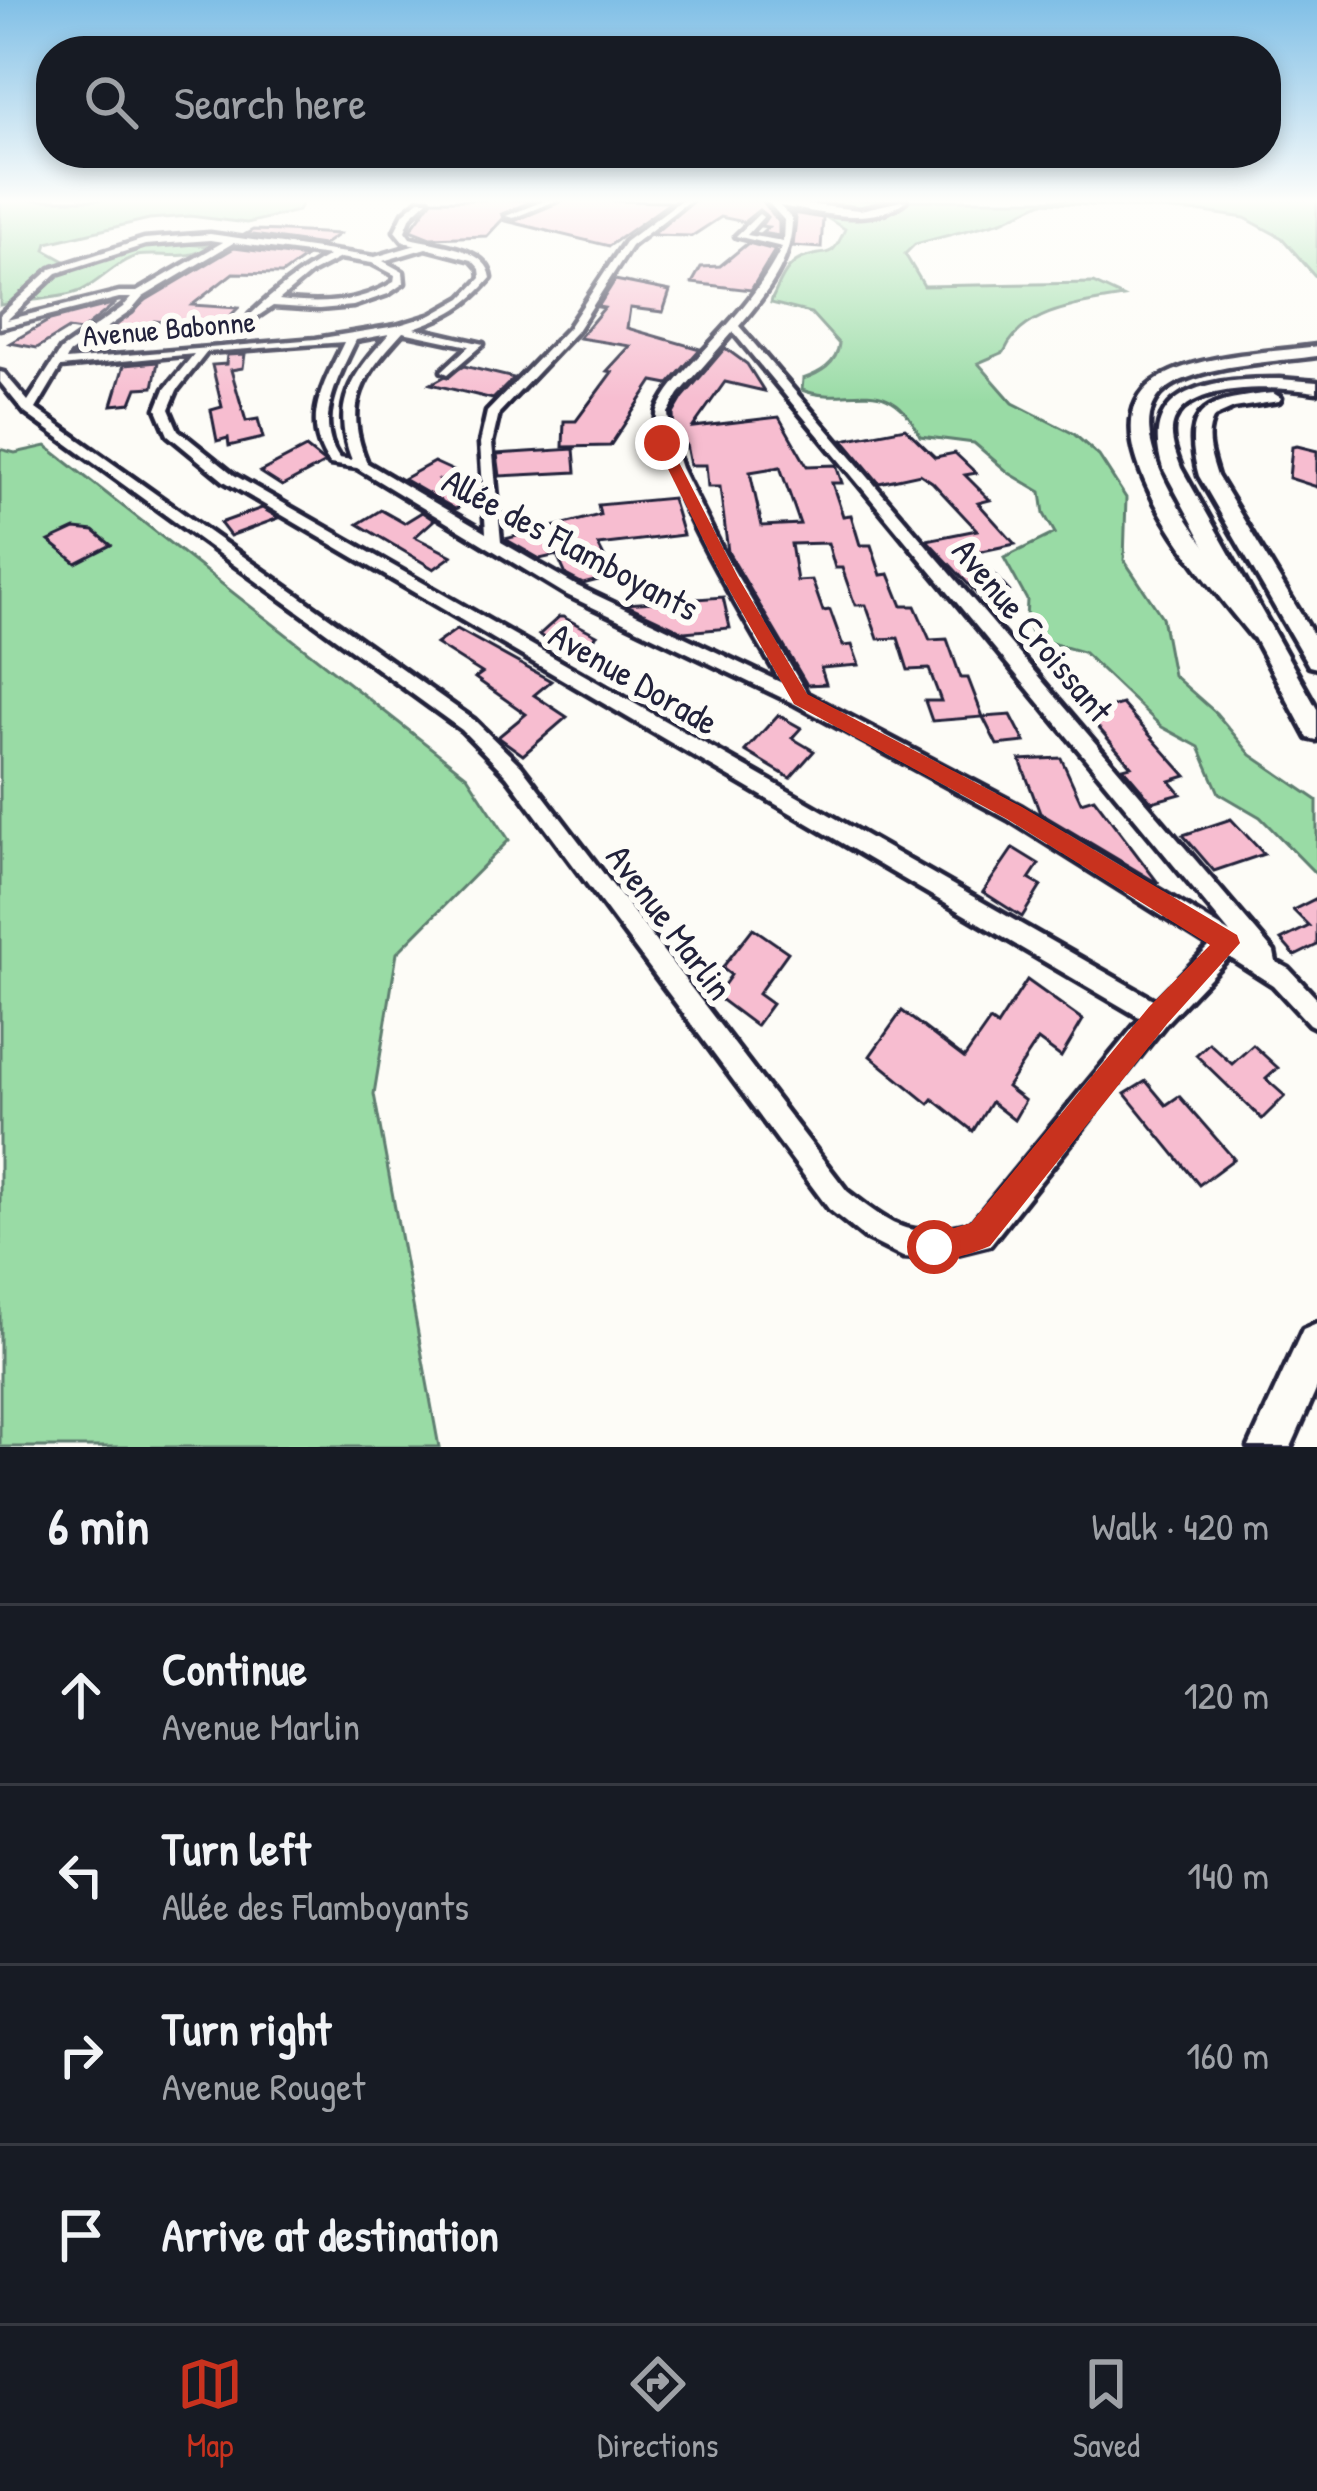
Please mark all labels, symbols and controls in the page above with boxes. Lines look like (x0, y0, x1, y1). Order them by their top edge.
search box (36, 36, 1281, 168)
icon: search (78, 69, 144, 135)
text: Search here (174, 72, 366, 133)
street label: Avenue Babonne (81, 301, 257, 355)
route end (635, 416, 689, 470)
street label: Allée des Flamboyants (435, 455, 708, 632)
street label: Avenue Croissant (942, 527, 1125, 733)
street label: Avenue Dorade (541, 609, 728, 746)
street label: Avenue Marlin (596, 834, 745, 1009)
route start (907, 1220, 961, 1274)
text: 6 min (48, 1491, 149, 1560)
text: Walk · 420 m (1092, 1499, 1269, 1552)
text: Continue (162, 1638, 307, 1699)
icon: ahead (48, 1662, 114, 1728)
text: 120 m (1184, 1668, 1269, 1721)
text: Avenue Marlin (162, 1699, 360, 1752)
text: Turn left (162, 1818, 311, 1879)
icon: left (48, 1842, 114, 1908)
text: 140 m (1187, 1848, 1269, 1901)
text: Allée des Flamboyants (162, 1879, 469, 1932)
text: Turn right (162, 1998, 331, 2059)
icon: right (48, 2022, 114, 2088)
text: 160 m (1186, 2028, 1269, 2081)
text: Avenue Rouget (162, 2059, 365, 2112)
icon: arrive (48, 2202, 114, 2268)
text: Arrive at destination (162, 2204, 499, 2265)
tab: Map (177, 2351, 243, 2467)
tab: Directions (597, 2351, 719, 2467)
tab: Saved (1073, 2351, 1140, 2467)

